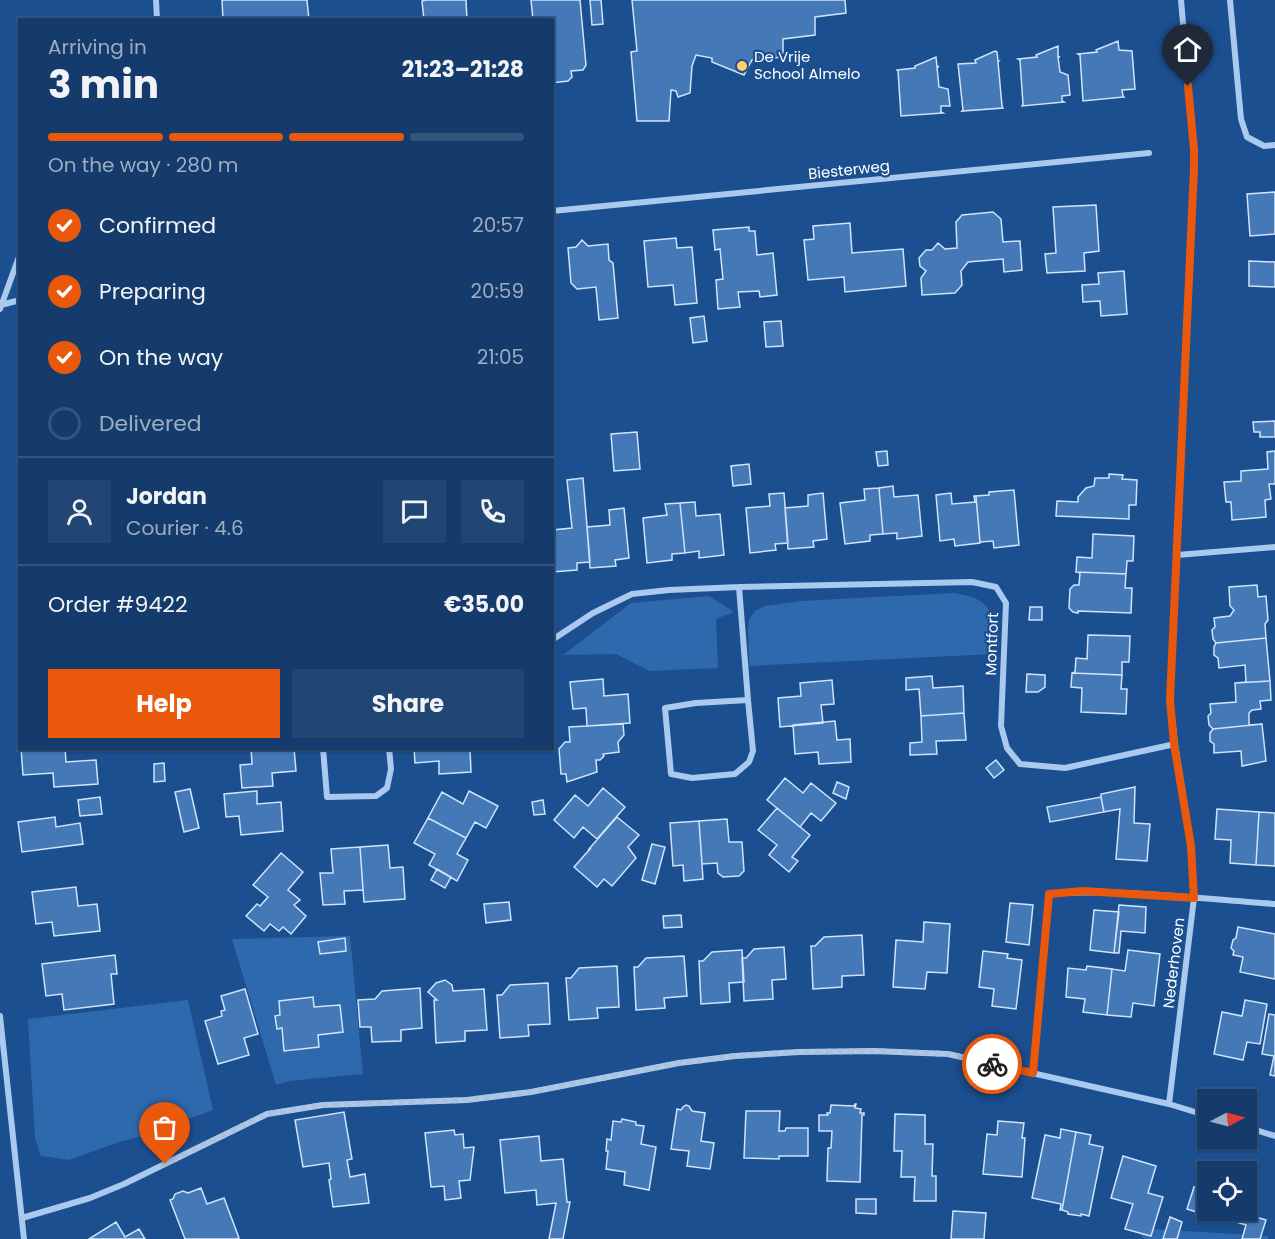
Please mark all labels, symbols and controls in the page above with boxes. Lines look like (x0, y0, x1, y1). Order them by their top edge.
pin (1162, 24, 1213, 86)
text: Arriving in (48, 33, 147, 61)
icon: home (1171, 33, 1204, 66)
place label: De Vrije School Almelo (754, 46, 860, 84)
text: 21:23–21:28 (402, 54, 524, 85)
text: 3 min (48, 57, 159, 112)
marker: De Vrije School Almelo (735, 59, 749, 73)
text: On the way · 280 m (48, 151, 238, 179)
street label: Biesterweg (807, 155, 891, 184)
icon: check (48, 209, 81, 242)
text: Confirmed (99, 210, 216, 241)
text: 20:57 (472, 211, 524, 239)
icon: check (48, 275, 81, 308)
text: Preparing (99, 276, 206, 307)
text: 20:59 (471, 277, 524, 305)
icon: check (48, 341, 81, 374)
text: On the way (99, 342, 223, 373)
text: 21:05 (477, 343, 524, 371)
text: Delivered (99, 408, 202, 439)
button: person (48, 480, 111, 543)
button: chat (383, 480, 446, 543)
button: phone (461, 480, 524, 543)
text: Jordan (126, 481, 207, 512)
text: Courier · 4.6 (126, 514, 244, 542)
text: Order #9422 (48, 589, 188, 620)
text: €35.00 (444, 589, 524, 620)
street label: Montfort (980, 612, 1003, 676)
button: Help (48, 669, 280, 738)
button: Share (292, 669, 524, 738)
street label: Nederhoven (1158, 916, 1189, 1010)
courier (962, 1034, 1022, 1094)
icon: bike (976, 1048, 1009, 1081)
north arrow (1197, 1089, 1257, 1149)
map controls (1197, 1089, 1257, 1221)
pin (139, 1102, 190, 1164)
icon: bag (148, 1111, 181, 1144)
button: locate (1197, 1161, 1257, 1221)

